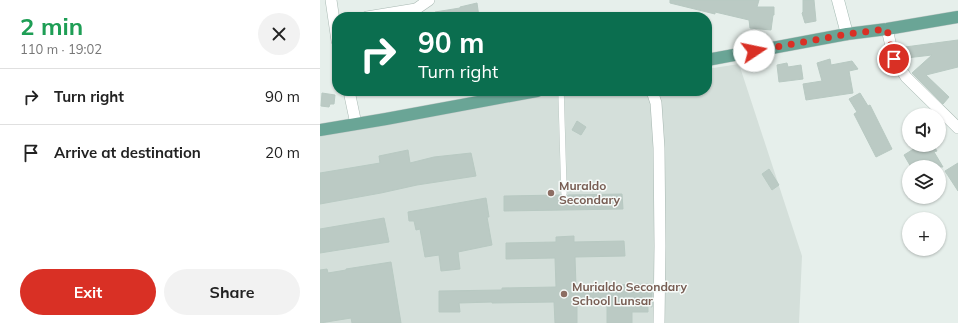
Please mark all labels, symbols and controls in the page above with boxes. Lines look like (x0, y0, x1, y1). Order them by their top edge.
text: 2 min (20, 11, 83, 41)
button: close (258, 13, 300, 55)
text: 90 m (418, 25, 484, 60)
icon: right (352, 28, 404, 80)
position arrow (733, 30, 775, 72)
text: 110 m · 19:02 (20, 41, 102, 57)
pin (877, 42, 911, 76)
icon: arrive (883, 48, 905, 70)
text: Turn right (418, 60, 498, 83)
icon: right (20, 86, 42, 108)
text: Turn right (54, 87, 124, 106)
text: 90 m (265, 87, 300, 106)
map controls (902, 108, 946, 256)
button: sound (902, 108, 946, 152)
icon: arrive (20, 142, 42, 164)
text: Arrive at destination (54, 143, 201, 162)
text: 20 m (265, 143, 300, 162)
button: layers (902, 160, 946, 204)
place label: Muraldo Secondary (559, 178, 621, 207)
marker: Muraldo Secondary (546, 188, 556, 198)
button: + (902, 212, 946, 256)
button: Exit (20, 269, 156, 315)
button: Share (164, 269, 300, 315)
place label: Murialdo Secondary School Lunsar (572, 279, 687, 308)
marker: Murialdo Secondary School Lunsar (559, 289, 569, 299)

